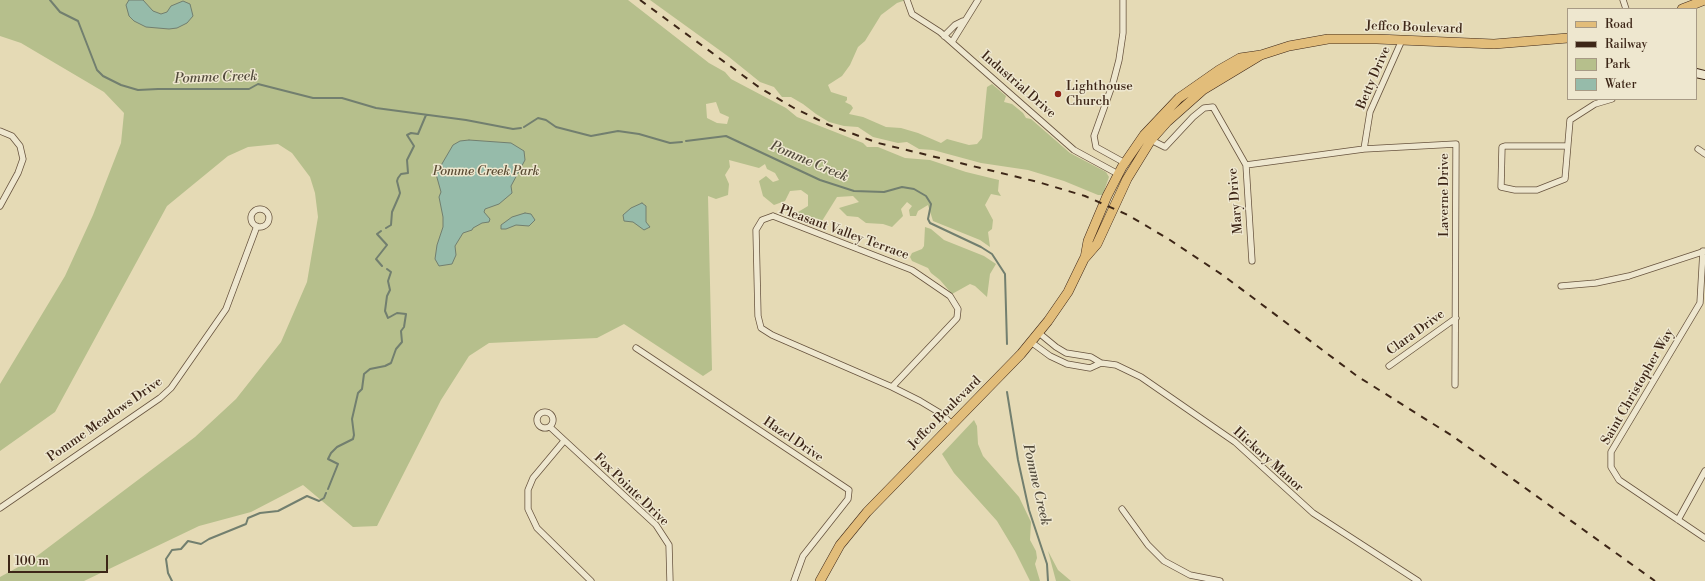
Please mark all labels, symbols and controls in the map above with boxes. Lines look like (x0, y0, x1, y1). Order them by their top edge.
legend (1567, 8, 1697, 100)
text: Road (1605, 17, 1633, 32)
street label: Jeffco Boulevard (1365, 19, 1463, 37)
text: Railway (1605, 37, 1647, 52)
street label: Betty Drive (1354, 44, 1394, 112)
street label: Industrial Drive (977, 48, 1059, 122)
text: Park (1605, 57, 1630, 72)
water label: Pomme Creek (174, 68, 258, 88)
text: Water (1605, 77, 1637, 92)
place label: Lighthouse Church (1066, 79, 1133, 110)
marker: Lighthouse Church (1053, 89, 1063, 99)
water label: Pomme Creek (767, 138, 851, 186)
street label: Laverne Drive (1437, 153, 1453, 237)
park label: Pomme Creek Park (433, 164, 539, 180)
street label: Mary Drive (1225, 167, 1247, 235)
street label: Pleasant Valley Terrace (777, 202, 911, 264)
street label: Clara Drive (1384, 307, 1448, 359)
street label: Saint Christopher Way (1598, 326, 1678, 448)
street label: Jeffco Boulevard (905, 373, 985, 453)
street label: Pomme Meadows Drive (44, 374, 166, 466)
street label: Hazel Drive (760, 414, 826, 466)
street label: Hickory Manor (1230, 424, 1306, 496)
water label: Pomme Creek (1018, 443, 1054, 527)
street label: Fox Pointe Drive (590, 450, 672, 530)
scale bar (10, 547, 110, 573)
text: 100 m (15, 554, 49, 569)

